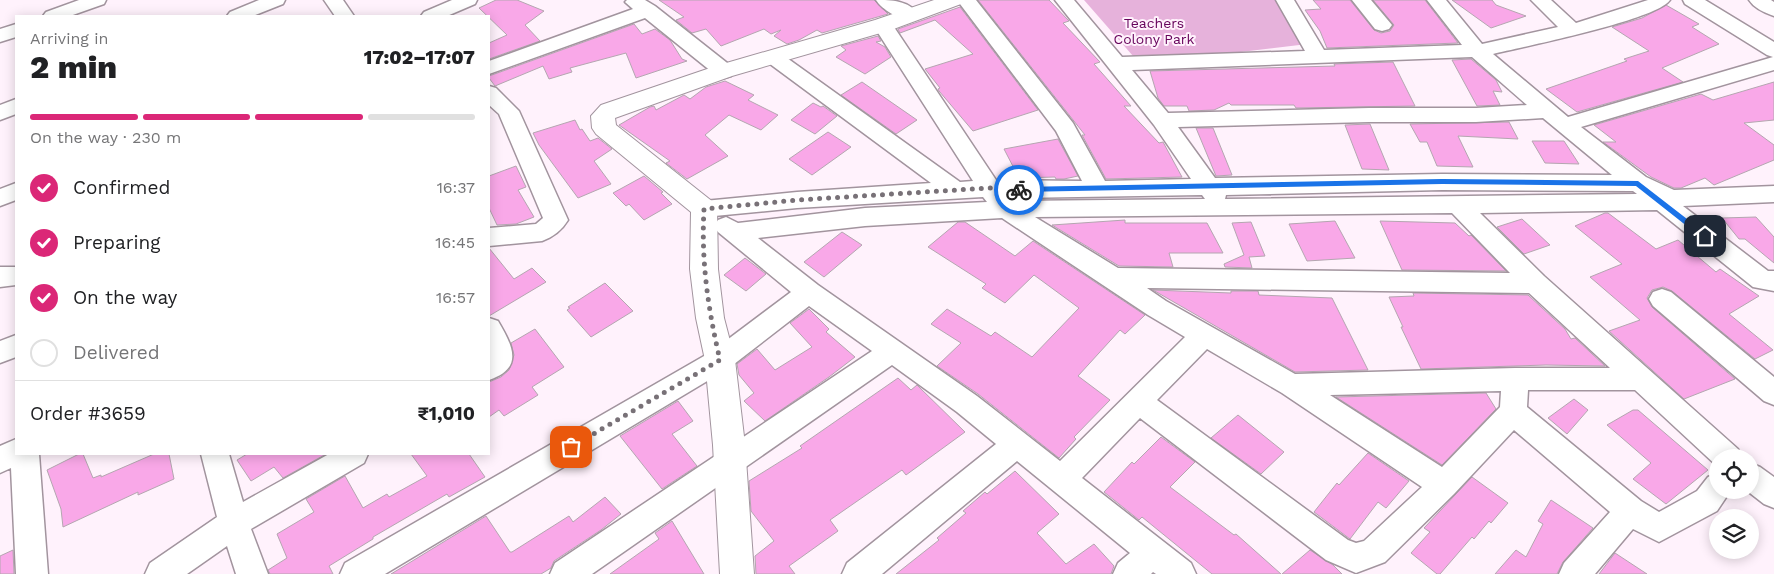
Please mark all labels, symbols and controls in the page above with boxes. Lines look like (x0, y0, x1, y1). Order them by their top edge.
park label: Teachers Colony Park (1114, 15, 1195, 47)
text: Arriving in (30, 29, 108, 48)
text: 17:02–17:07 (364, 46, 475, 69)
text: 2 min (30, 48, 117, 86)
text: On the way · 230 m (30, 128, 181, 147)
courier (994, 165, 1044, 215)
icon: check (30, 174, 58, 202)
text: Confirmed (73, 176, 170, 199)
icon: bike (1005, 176, 1033, 204)
text: 16:37 (437, 178, 475, 197)
pin (1684, 215, 1726, 257)
icon: home (1691, 222, 1719, 250)
icon: check (30, 229, 58, 257)
text: Preparing (73, 231, 160, 254)
text: 16:45 (435, 233, 475, 252)
icon: check (30, 284, 58, 312)
text: On the way (73, 286, 177, 309)
text: 16:57 (436, 288, 475, 307)
text: Delivered (73, 341, 160, 364)
text: Order #3659 (30, 402, 146, 425)
text: ₹1,010 (417, 402, 475, 425)
pin (550, 426, 592, 468)
icon: bag (557, 433, 585, 461)
map controls (1709, 449, 1759, 559)
button: locate (1709, 449, 1759, 499)
button: layers (1709, 509, 1759, 559)

